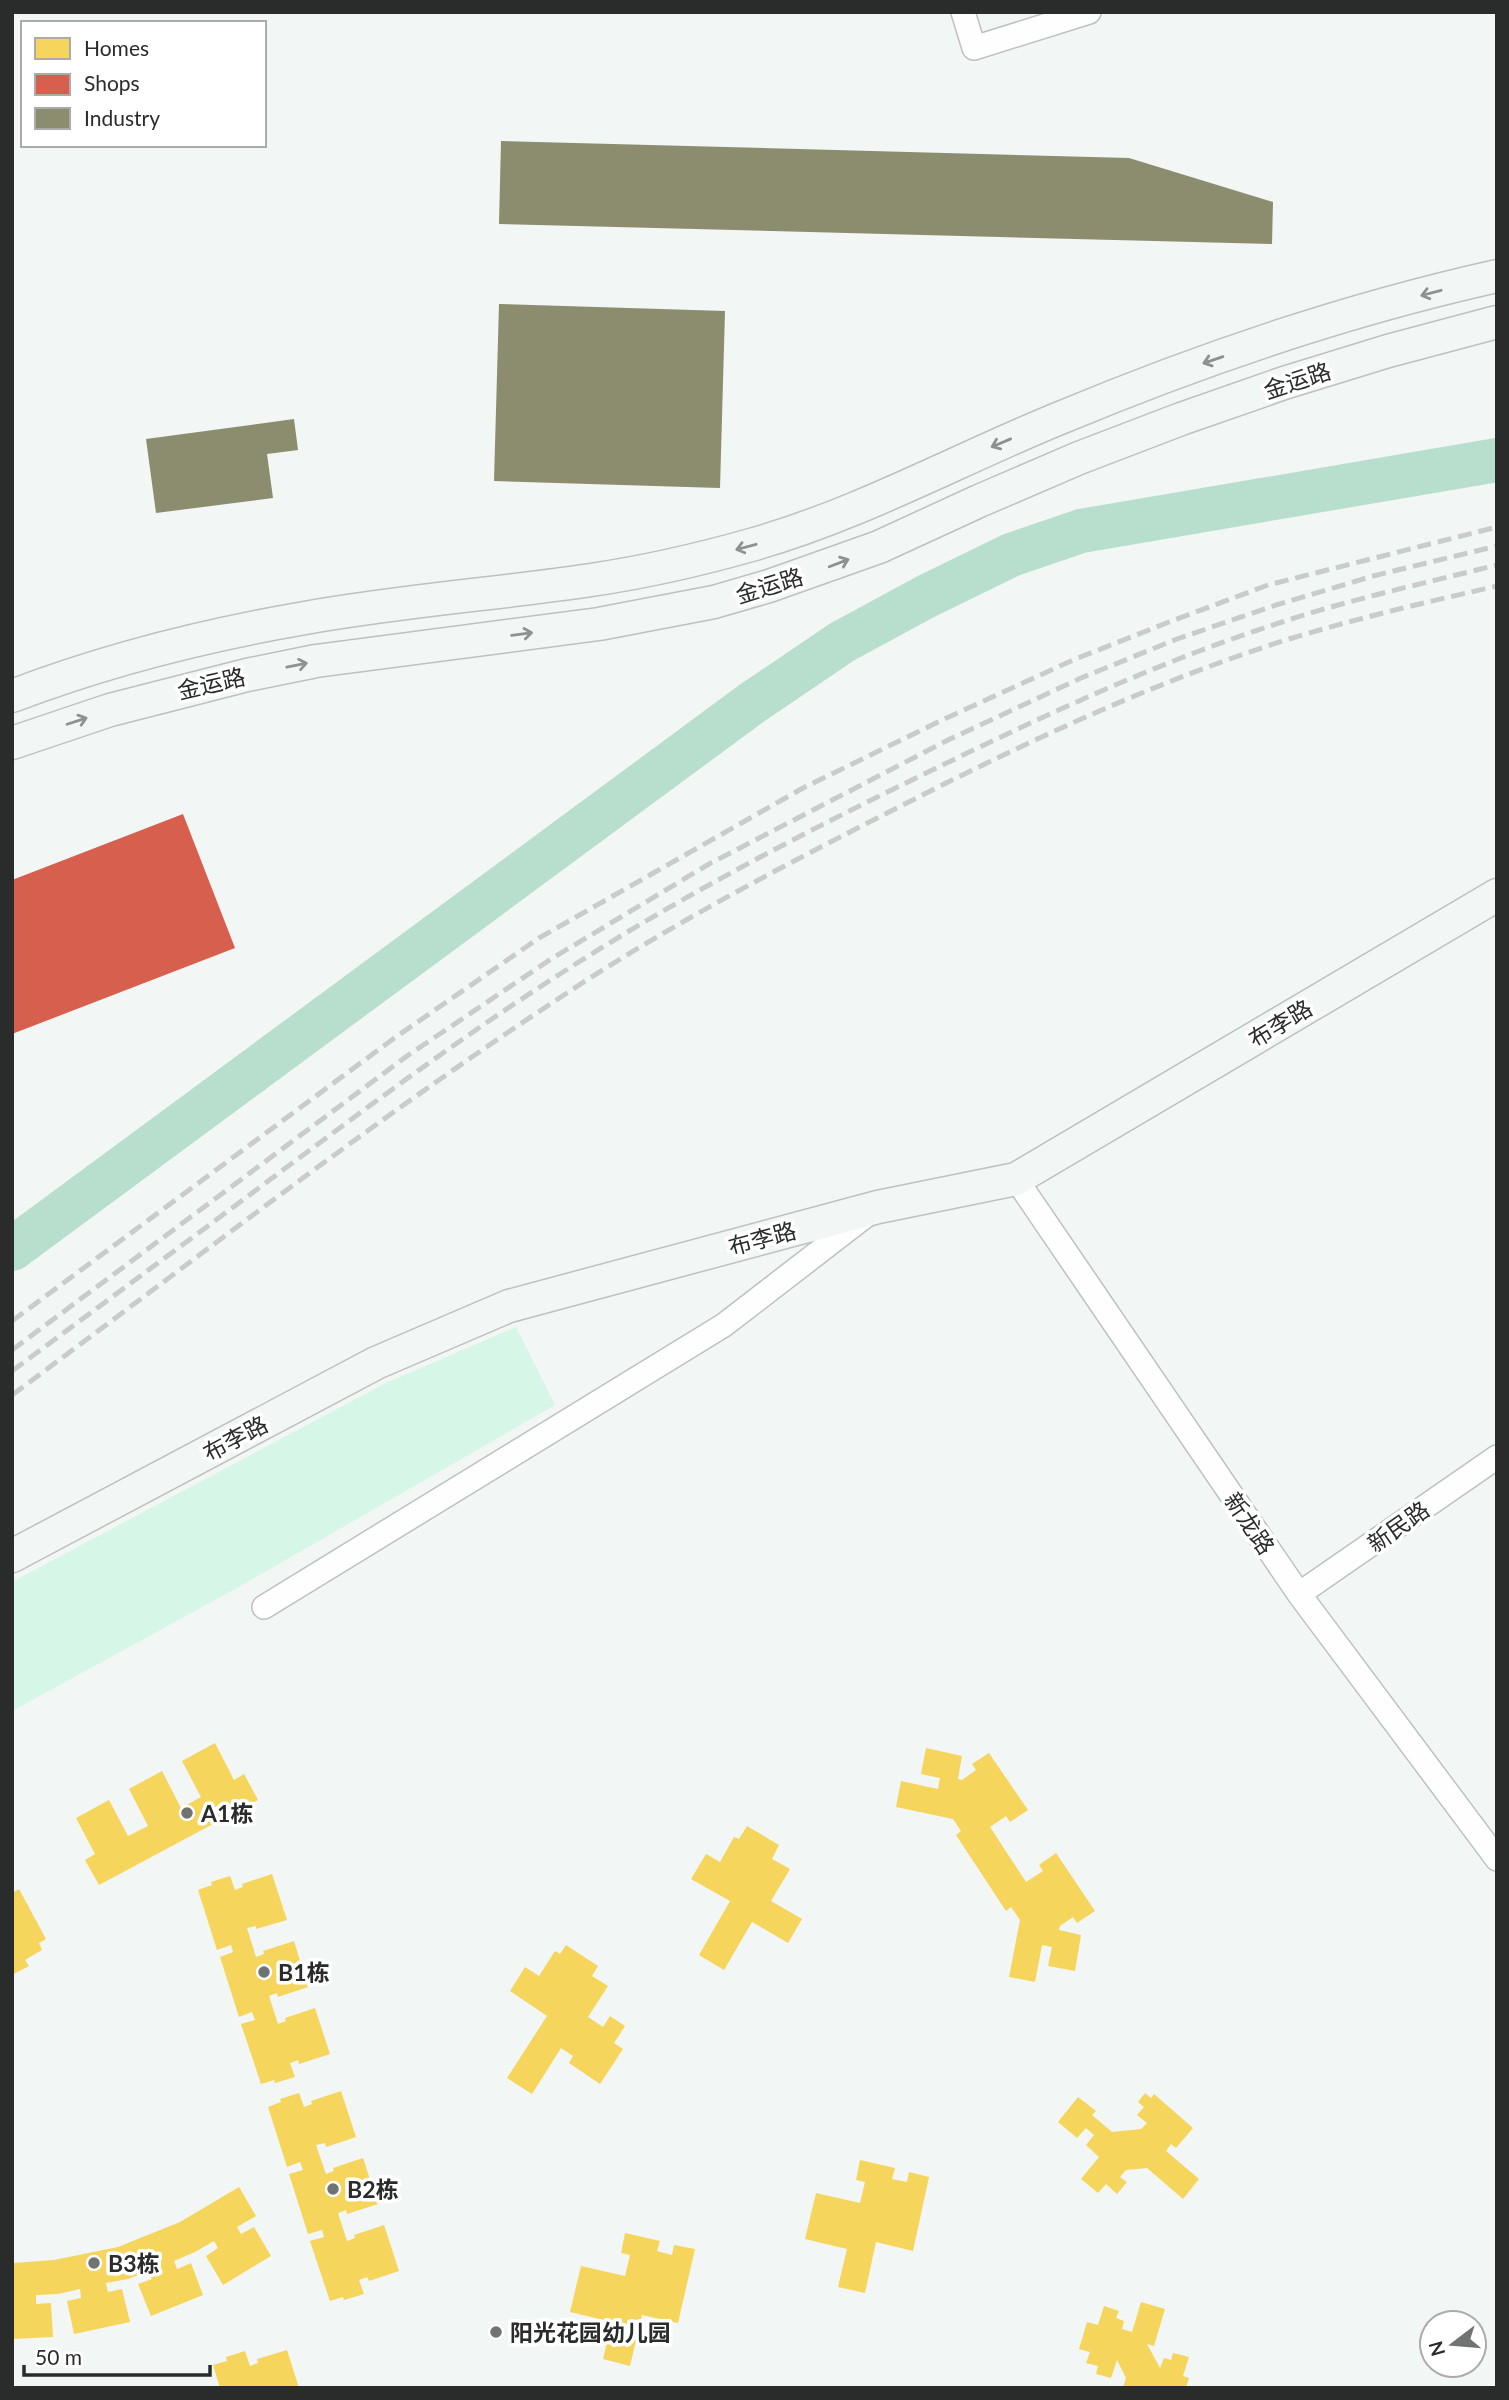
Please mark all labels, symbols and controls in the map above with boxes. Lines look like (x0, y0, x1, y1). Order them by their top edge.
legend (21, 21, 266, 147)
text: Homes (84, 35, 149, 60)
text: Shops (84, 70, 140, 95)
text: Industry (84, 105, 160, 130)
one-way arrow (1420, 288, 1442, 301)
one-way arrow (1203, 355, 1225, 367)
street label: 金运路 (1260, 356, 1334, 404)
one-way arrow (991, 437, 1013, 450)
one-way arrow (735, 541, 757, 554)
one-way arrow (828, 555, 849, 568)
street label: 金运路 (732, 562, 806, 608)
one-way arrow (510, 628, 533, 641)
one-way arrow (285, 657, 308, 671)
street label: 金运路 (174, 662, 248, 704)
one-way arrow (65, 714, 87, 726)
street label: 布李路 (1243, 993, 1317, 1053)
street label: 布李路 (725, 1216, 799, 1260)
street label: 布李路 (198, 1409, 272, 1467)
street label: 新龙路 (1219, 1487, 1281, 1559)
street label: 新民路 (1362, 1495, 1434, 1557)
place label: A1栋 (200, 1799, 253, 1827)
marker: A1栋 (179, 1805, 195, 1821)
place label: B1栋 (278, 1958, 330, 1986)
marker: B1栋 (256, 1964, 272, 1980)
place label: B2栋 (347, 2175, 399, 2203)
marker: B2栋 (325, 2181, 341, 2197)
place label: B3栋 (108, 2249, 160, 2277)
marker: B3栋 (86, 2255, 102, 2271)
north arrow (1418, 2309, 1488, 2379)
place label: 阳光花园幼儿园 (510, 2318, 671, 2346)
marker: 阳光花园幼儿园 (488, 2324, 504, 2340)
scale bar (24, 2334, 210, 2378)
text: N (1423, 2339, 1449, 2359)
text: 50 m (35, 2344, 82, 2369)

